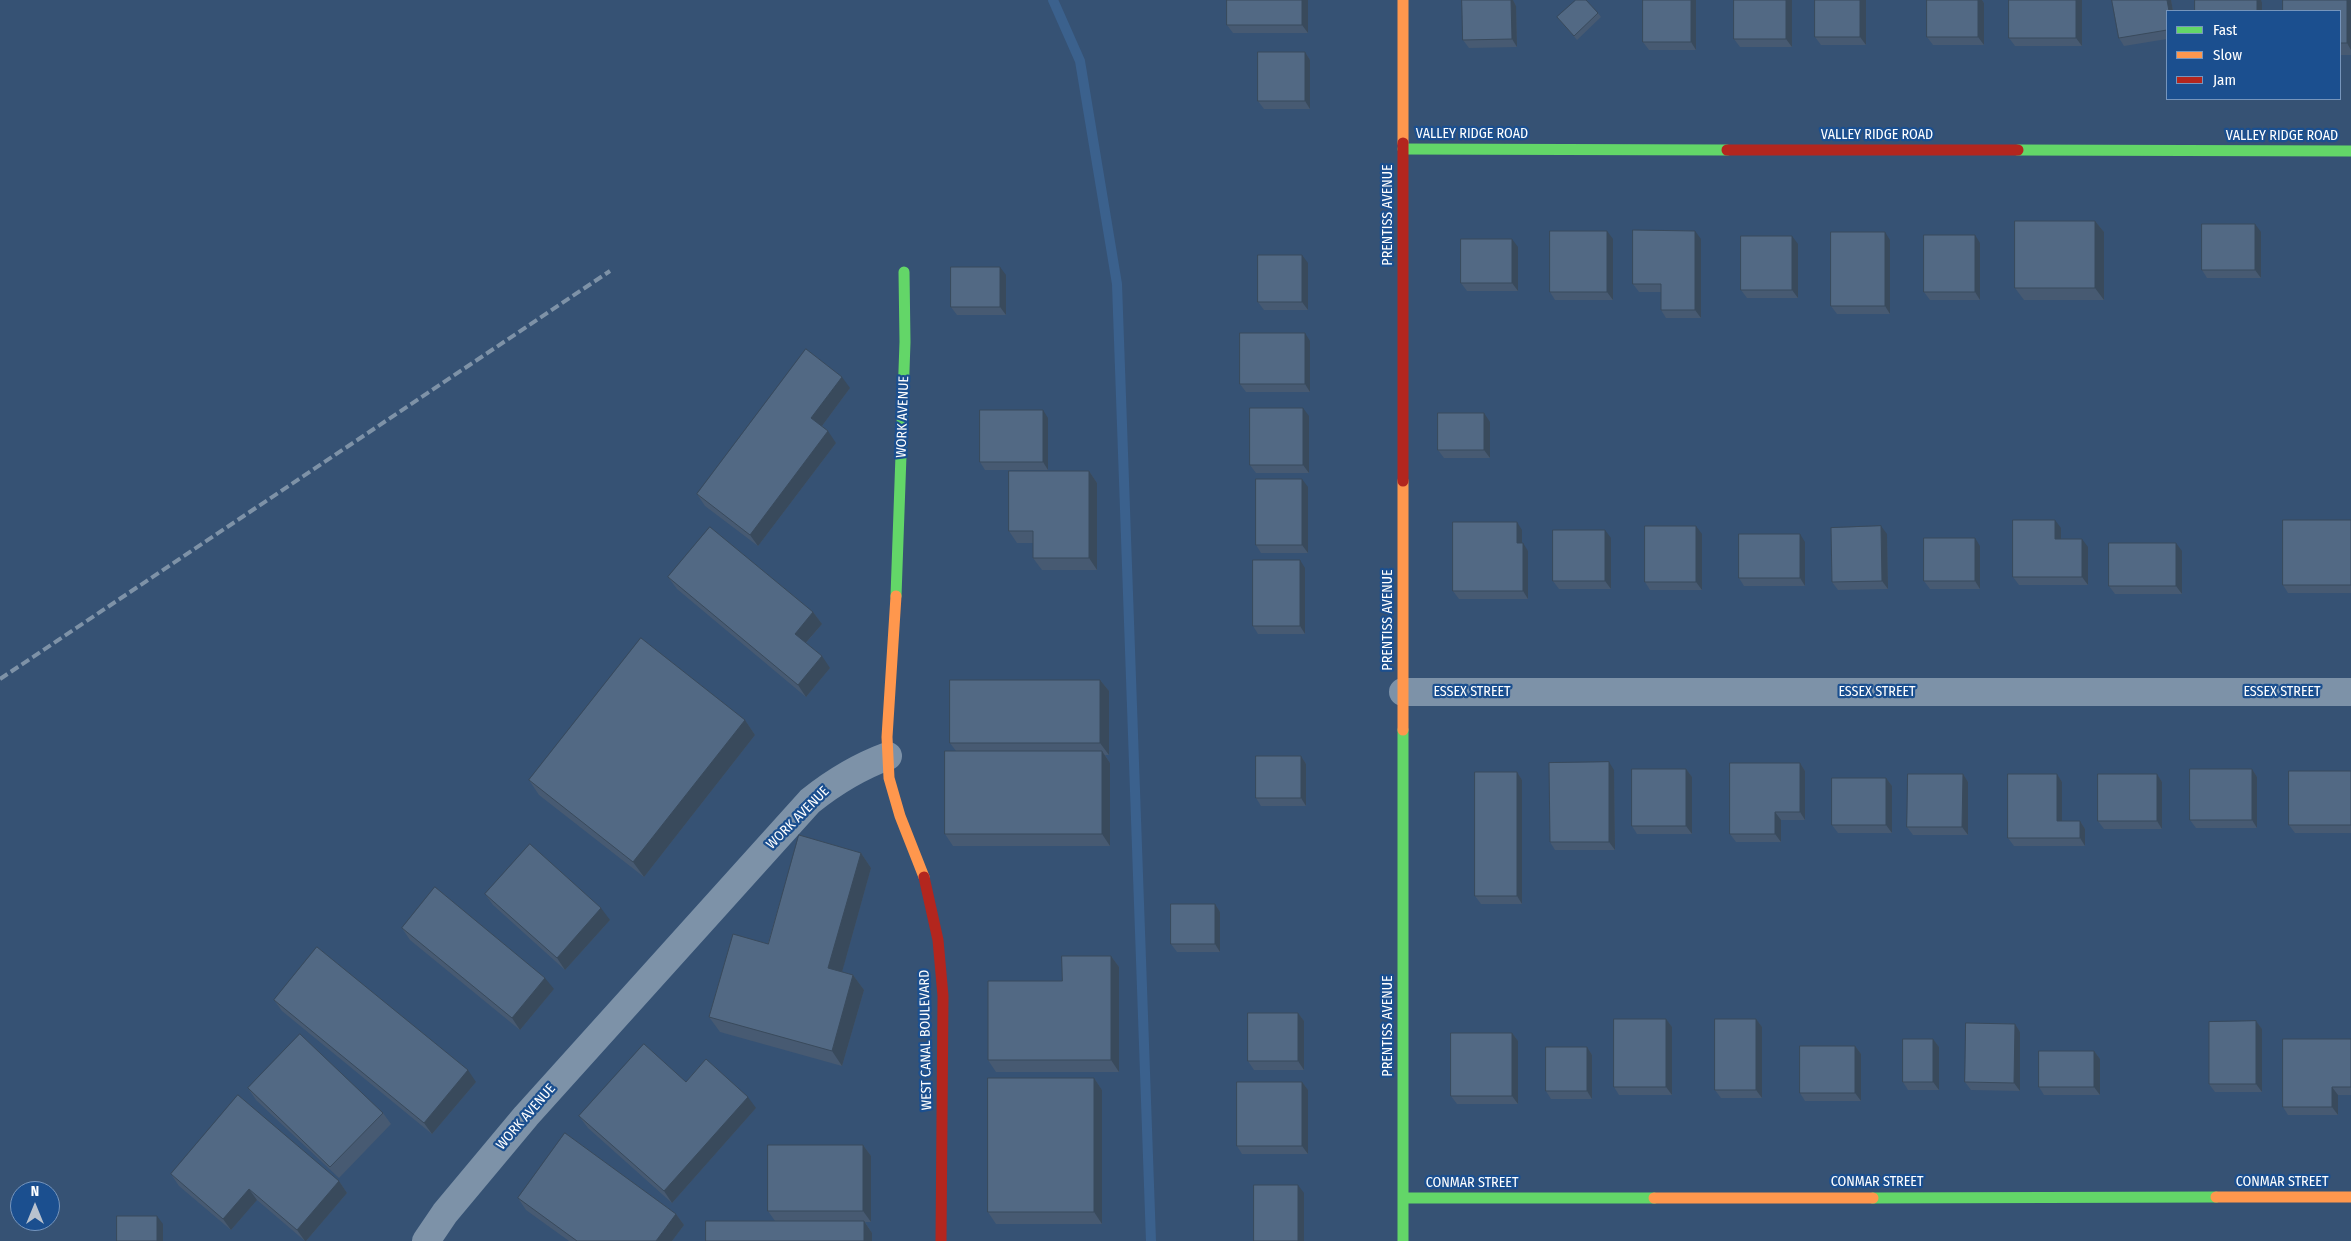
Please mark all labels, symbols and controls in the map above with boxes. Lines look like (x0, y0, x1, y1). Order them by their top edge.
legend (2166, 10, 2341, 100)
text: Fast (2213, 21, 2237, 39)
text: Slow (2213, 46, 2242, 64)
text: Jam (2213, 71, 2236, 89)
street label: VALLEY RIDGE ROAD (1416, 126, 1528, 142)
street label: VALLEY RIDGE ROAD (1821, 127, 1933, 143)
street label: VALLEY RIDGE ROAD (2226, 128, 2338, 144)
street label: PRENTISS AVENUE (1380, 164, 1396, 266)
street label: WORK AVENUE (893, 376, 913, 458)
street label: PRENTISS AVENUE (1380, 569, 1396, 671)
street label: ESSEX STREET (1433, 684, 1511, 700)
street label: ESSEX STREET (1838, 684, 1916, 700)
street label: ESSEX STREET (2243, 684, 2321, 700)
street label: WORK AVENUE (763, 783, 833, 853)
street label: WEST CANAL BOULEVARD (916, 970, 936, 1110)
street label: PRENTISS AVENUE (1380, 975, 1396, 1077)
street label: WORK AVENUE (493, 1081, 559, 1153)
street label: CONMAR STREET (1831, 1174, 1923, 1190)
street label: CONMAR STREET (2236, 1174, 2328, 1190)
street label: CONMAR STREET (1426, 1175, 1518, 1191)
north arrow (10, 1181, 60, 1231)
text: N (31, 1183, 39, 1200)

